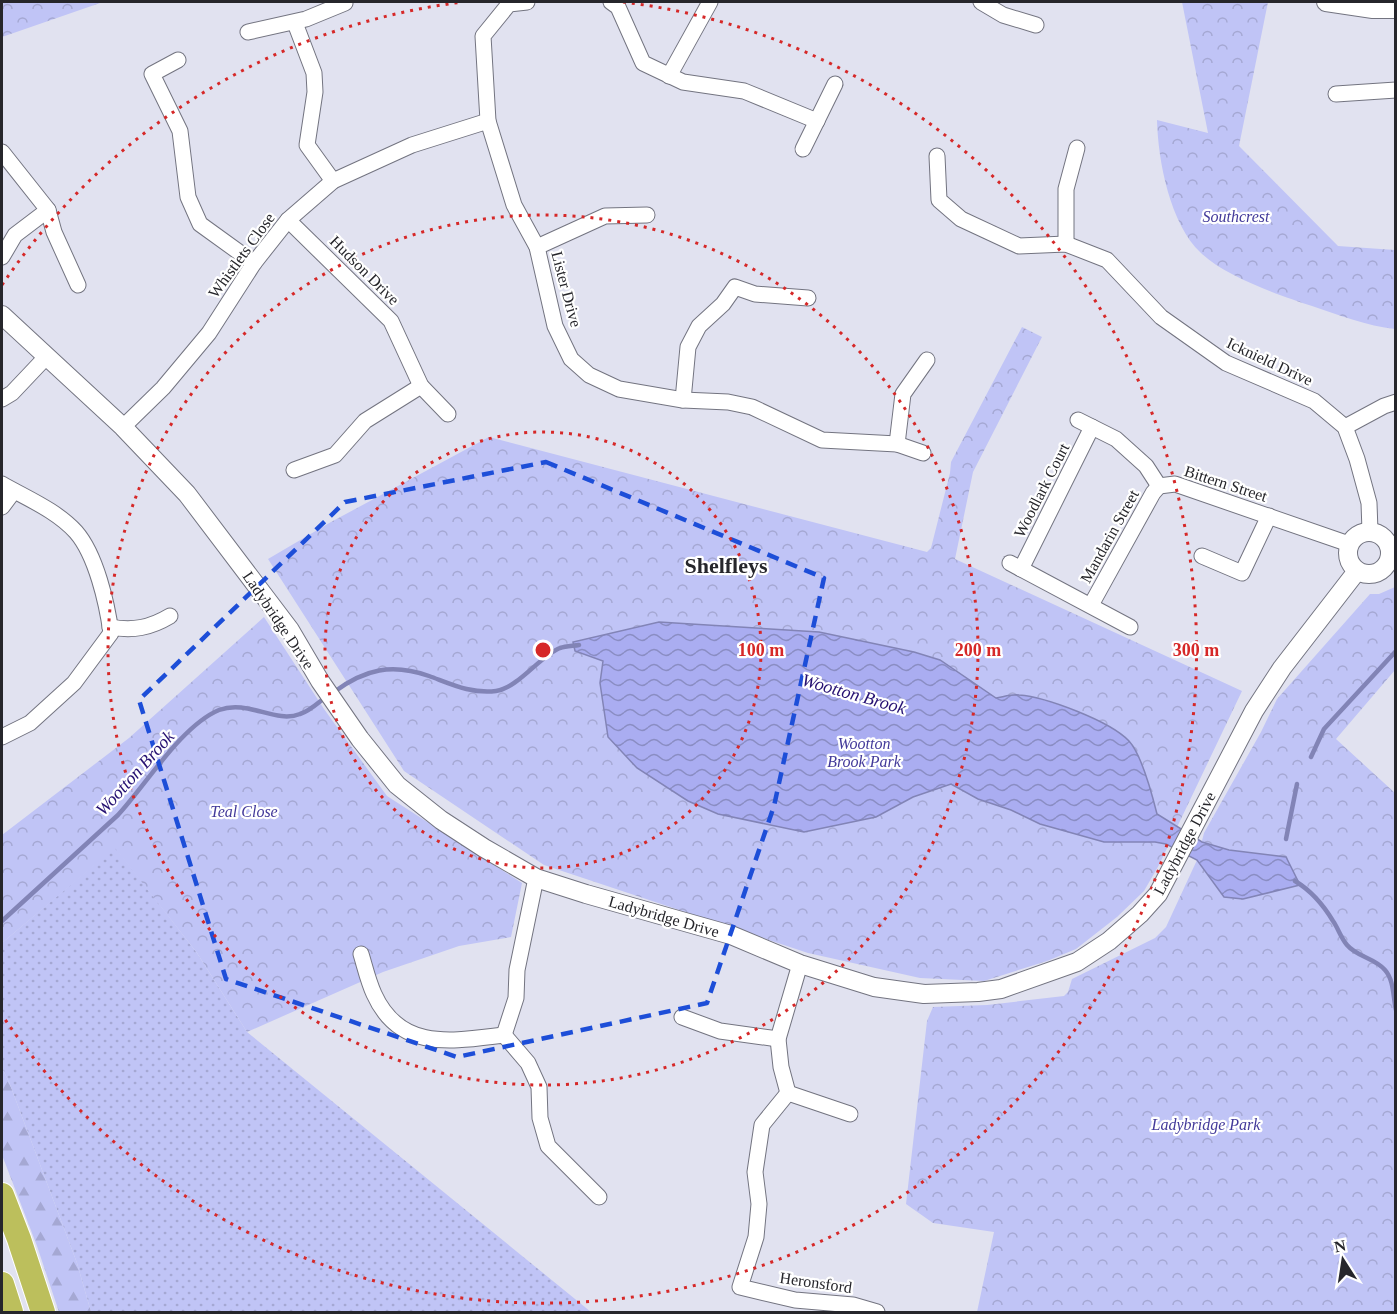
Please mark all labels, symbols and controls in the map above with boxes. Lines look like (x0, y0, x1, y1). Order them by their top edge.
park label: Southcrest (1203, 208, 1270, 225)
street label: Whistlets Close (205, 209, 278, 301)
street label: Hudson Drive (327, 232, 403, 308)
street label: Lister Drive (548, 249, 585, 329)
street label: Icknield Drive (1224, 334, 1315, 389)
street label: Woodlark Court (1010, 440, 1073, 540)
street label: Bittern Street (1182, 462, 1270, 505)
street label: Mandarin Street (1077, 486, 1142, 586)
district label: Shelfleys (684, 553, 768, 578)
street label: Ladybridge Drive (239, 568, 318, 673)
centre of rings (533, 640, 553, 660)
text: 100 m (738, 640, 784, 660)
text: 200 m (955, 640, 1001, 660)
text: 300 m (1173, 640, 1219, 660)
water label: Wootton Brook (800, 670, 909, 719)
water label: Wootton Brook (92, 726, 179, 820)
park label: Wootton Brook Park (827, 735, 902, 770)
street label: Ladybridge Drive (1150, 789, 1220, 898)
park label: Teal Close (210, 803, 278, 820)
street label: Ladybridge Drive (606, 893, 721, 941)
park label: Ladybridge Park (1151, 1116, 1261, 1134)
north arrow (1313, 1230, 1373, 1290)
text: N (1333, 1236, 1348, 1255)
street label: Heronsford (779, 1269, 853, 1296)

